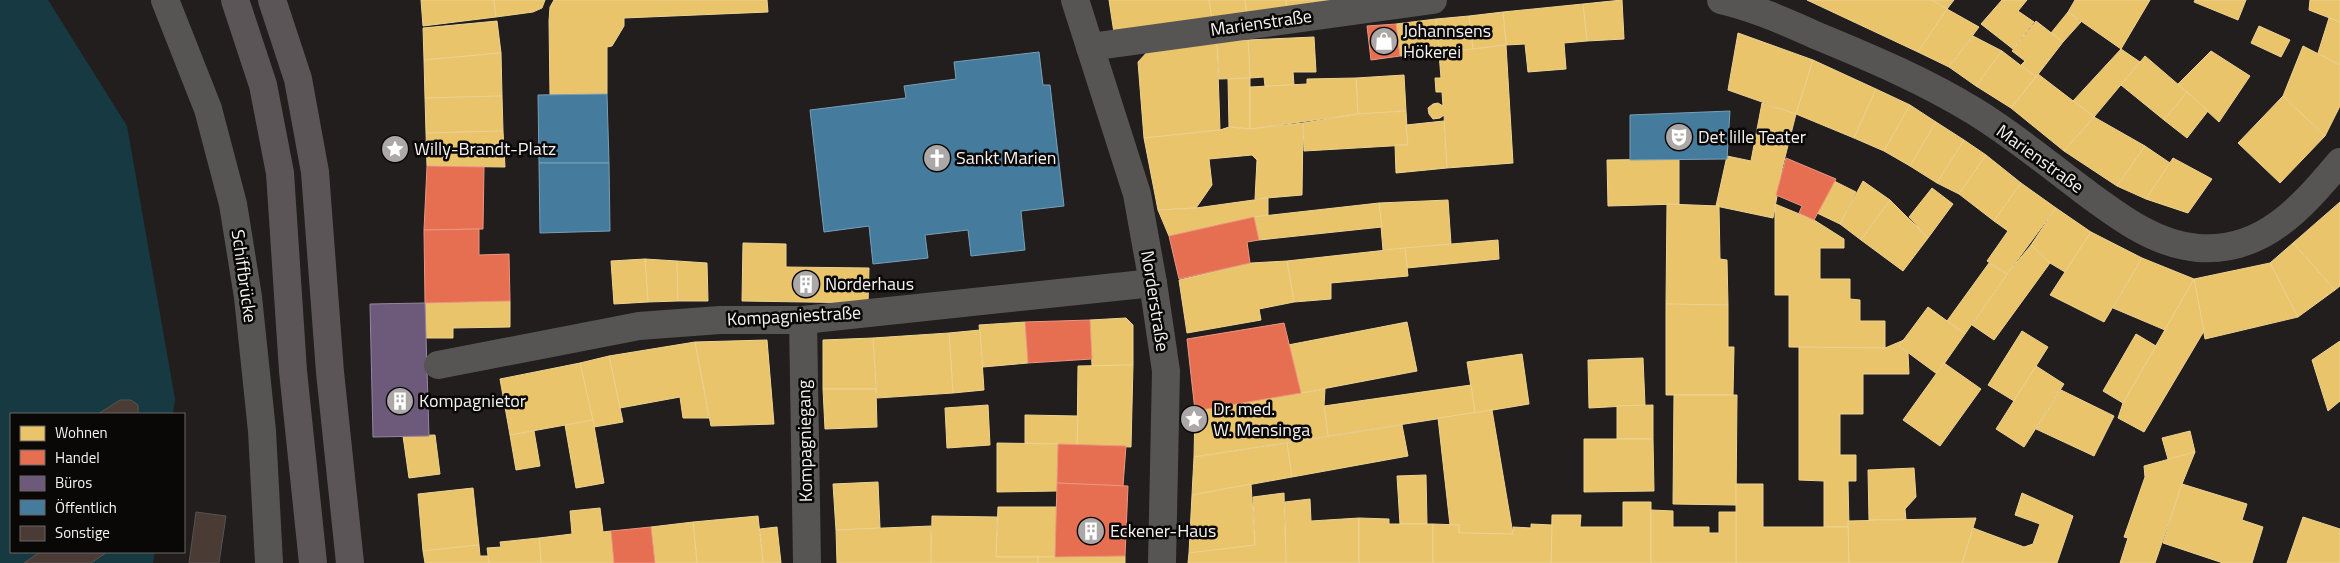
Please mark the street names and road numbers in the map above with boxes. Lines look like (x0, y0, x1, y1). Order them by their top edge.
street label: Marienstraße (1208, 2, 1314, 43)
street label: Marienstraße (1991, 118, 2090, 200)
street label: Schiffbrücke (225, 228, 264, 324)
street label: Norderstraße (1134, 249, 1177, 353)
street label: Kompagniestraße (726, 299, 862, 332)
street label: Kompagniegang (790, 380, 819, 502)

